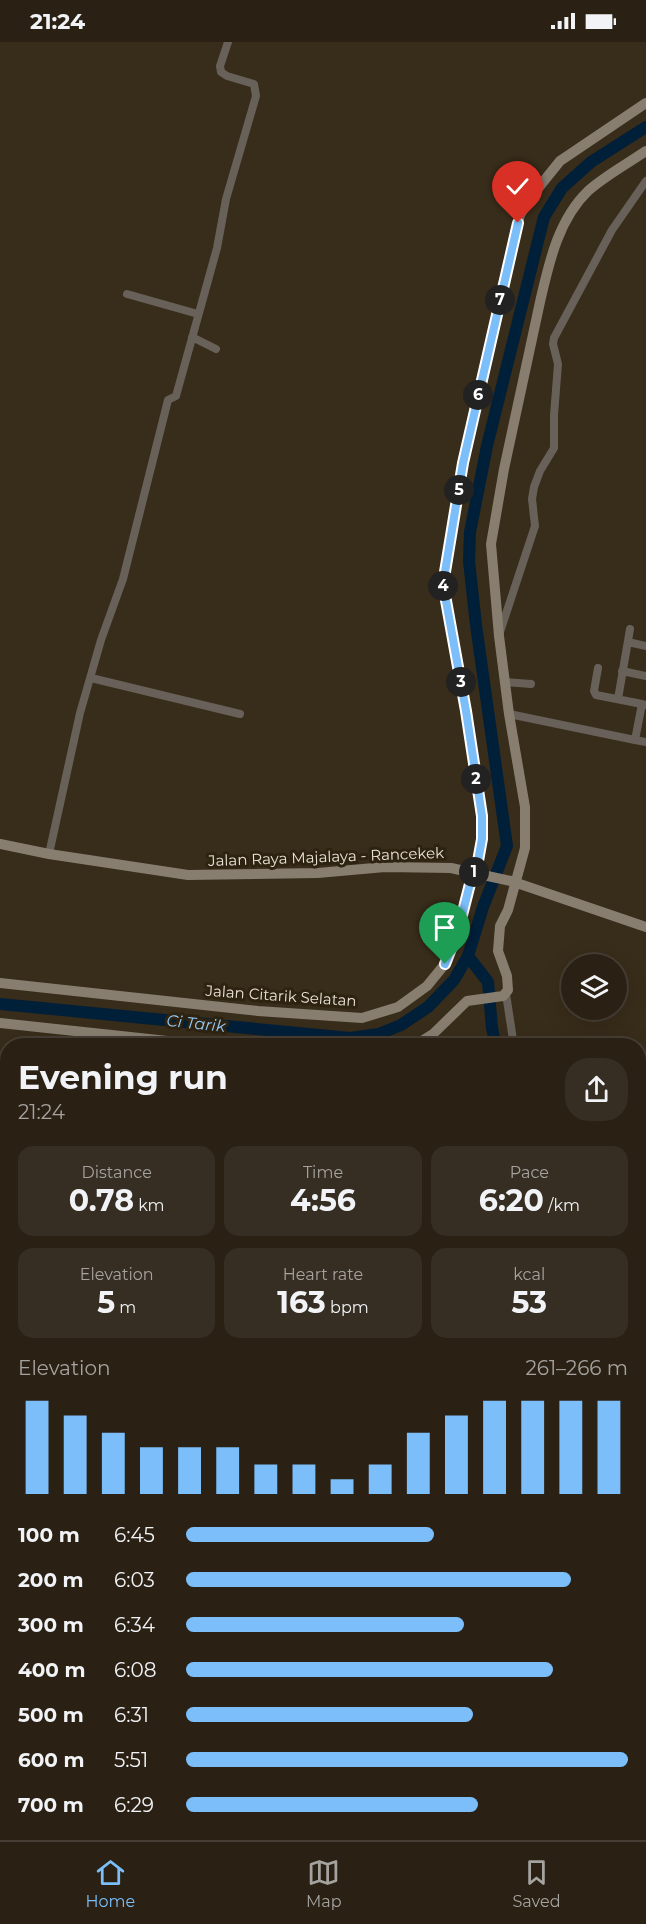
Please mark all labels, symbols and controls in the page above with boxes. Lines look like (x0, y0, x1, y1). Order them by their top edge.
text: 21:24 (30, 8, 85, 35)
pin (492, 161, 543, 223)
icon: check (501, 170, 534, 203)
pin: 7 (485, 285, 515, 315)
text: 7 (495, 290, 505, 309)
pin: 6 (463, 380, 493, 410)
text: 6 (473, 385, 483, 404)
pin: 5 (444, 475, 474, 505)
text: 5 (454, 480, 464, 499)
pin: 4 (428, 571, 458, 601)
text: 4 (437, 576, 449, 595)
pin: 3 (446, 667, 476, 697)
text: 3 (456, 672, 466, 691)
pin: 2 (461, 764, 491, 794)
text: 2 (471, 769, 481, 788)
street label: Jalan Raya Majalaya - Rancekek (207, 843, 444, 870)
pin: 1 (459, 857, 489, 887)
text: 1 (471, 862, 477, 881)
pin (419, 902, 470, 964)
icon: arrive (428, 911, 461, 944)
map controls (561, 954, 627, 1020)
button: layers (561, 954, 627, 1020)
street label: Jalan Citarik Selatan (204, 981, 357, 1010)
water label: Ci Tarik (165, 1011, 228, 1036)
text: Evening run (18, 1057, 228, 1097)
button: share (565, 1058, 628, 1121)
text: 21:24 (18, 1100, 65, 1124)
text: Distance (82, 1163, 152, 1182)
text: Time (303, 1163, 343, 1182)
text: Pace (510, 1163, 549, 1182)
text: 0.78 (69, 1182, 134, 1219)
text: 4:56 (290, 1182, 356, 1219)
text: 6:20 (479, 1182, 544, 1219)
text: km (134, 1196, 165, 1215)
text: /km (544, 1196, 580, 1215)
text: Elevation (80, 1265, 154, 1284)
text: Heart rate (283, 1265, 363, 1284)
text: kcal (513, 1265, 545, 1284)
text: 5 (97, 1284, 115, 1321)
text: 163 (277, 1284, 326, 1321)
text: 53 (512, 1284, 547, 1321)
text: m (115, 1298, 136, 1317)
text: bpm (326, 1298, 369, 1317)
text: Elevation (18, 1356, 110, 1380)
text: 261–266 m (525, 1356, 628, 1380)
text: 100 m (18, 1523, 80, 1547)
text: 6:45 (114, 1523, 155, 1547)
text: 200 m (18, 1568, 84, 1592)
text: 6:03 (114, 1568, 155, 1592)
text: 300 m (18, 1613, 84, 1637)
text: 6:34 (114, 1613, 155, 1637)
text: 400 m (18, 1658, 86, 1682)
text: 6:08 (114, 1658, 156, 1682)
text: 500 m (18, 1703, 84, 1727)
text: 6:31 (114, 1703, 149, 1727)
text: 600 m (18, 1748, 85, 1772)
text: 5:51 (114, 1748, 148, 1772)
text: 700 m (18, 1793, 84, 1817)
text: 6:29 (114, 1793, 154, 1817)
tab: Home (85, 1856, 135, 1911)
tab: Map (306, 1856, 342, 1911)
tab: Saved (512, 1856, 561, 1911)

